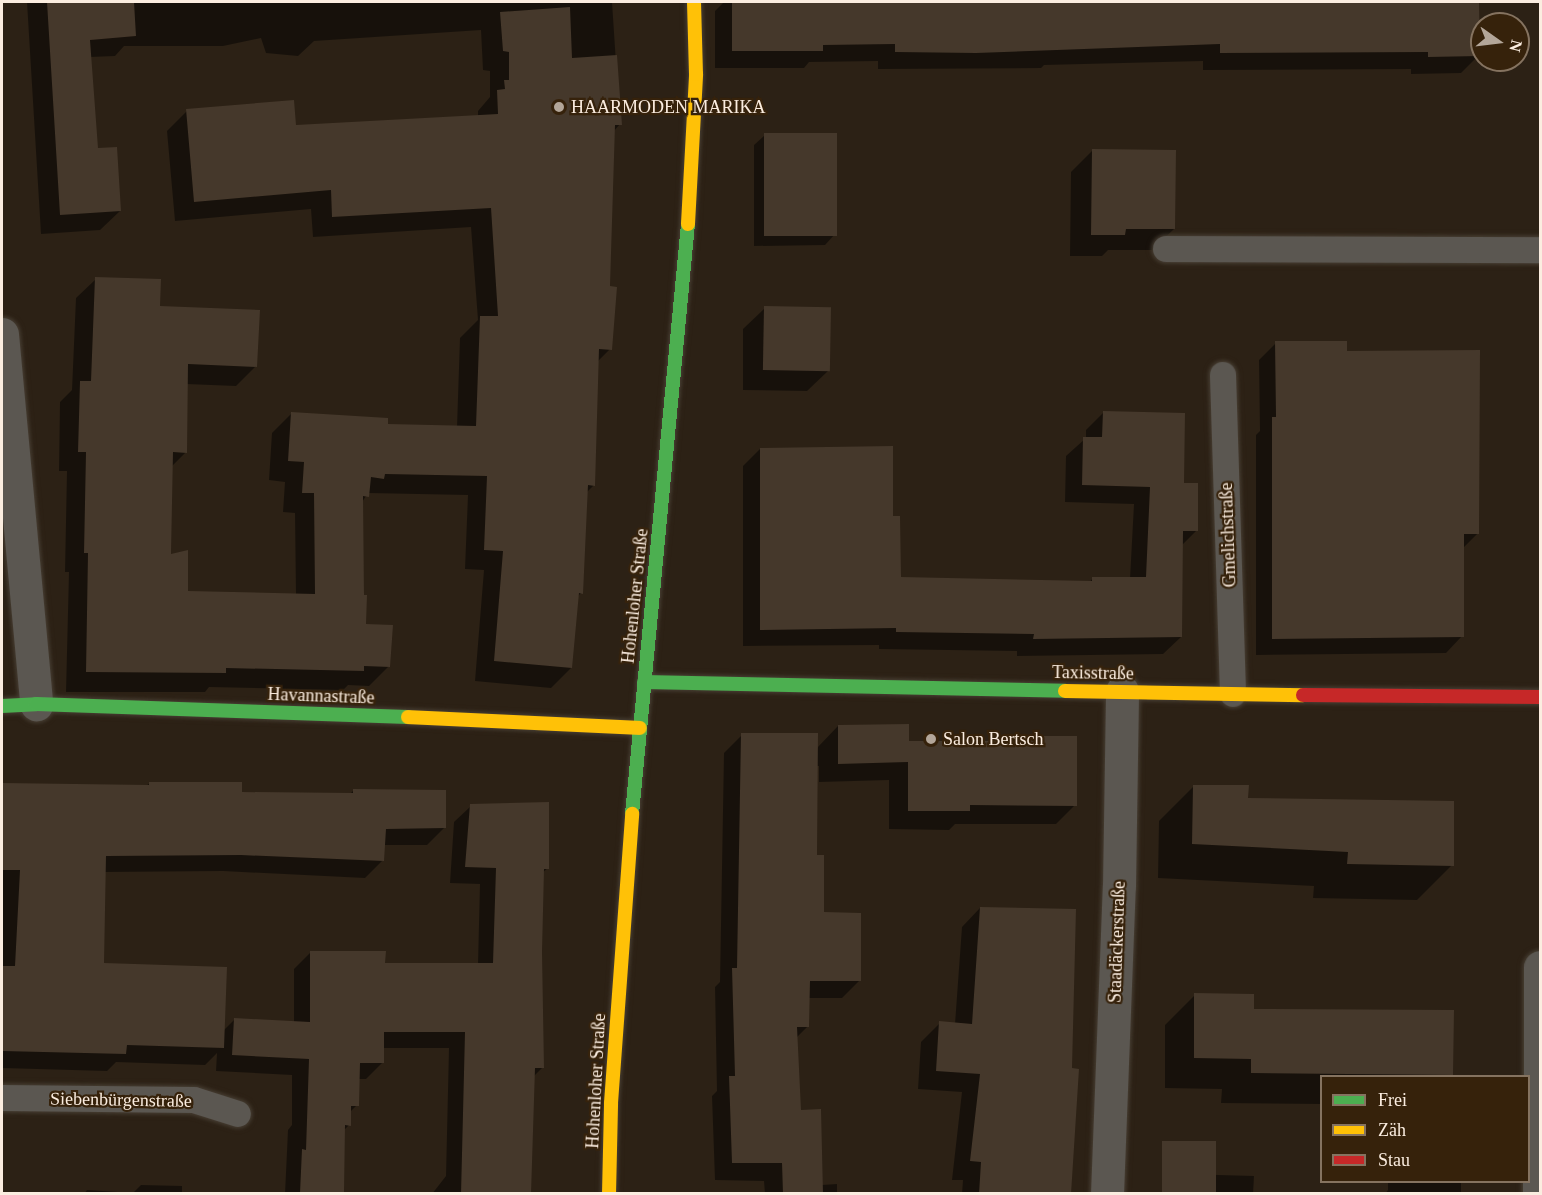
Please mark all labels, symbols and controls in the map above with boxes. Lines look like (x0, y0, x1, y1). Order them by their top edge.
north arrow (1470, 12, 1530, 72)
text: N (1506, 38, 1526, 54)
place label: HAARMODEN MARIKA (571, 96, 766, 118)
marker: HAARMODEN MARIKA (552, 100, 566, 114)
street label: Gmelichstraße (1215, 482, 1241, 588)
street label: Hohenloher Straße (617, 528, 653, 664)
street label: Taxisstraße (1052, 661, 1134, 685)
street label: Havannastraße (267, 683, 375, 709)
place label: Salon Bertsch (943, 728, 1043, 750)
marker: Salon Bertsch (924, 732, 938, 746)
street label: Staadäckerstraße (1104, 881, 1130, 1003)
street label: Hohenloher Straße (582, 1013, 610, 1149)
legend (1320, 1075, 1530, 1183)
street label: Siebenbürgenstraße (50, 1088, 192, 1112)
text: Frei (1378, 1090, 1407, 1110)
text: Zäh (1378, 1120, 1406, 1140)
text: Stau (1378, 1150, 1410, 1170)

